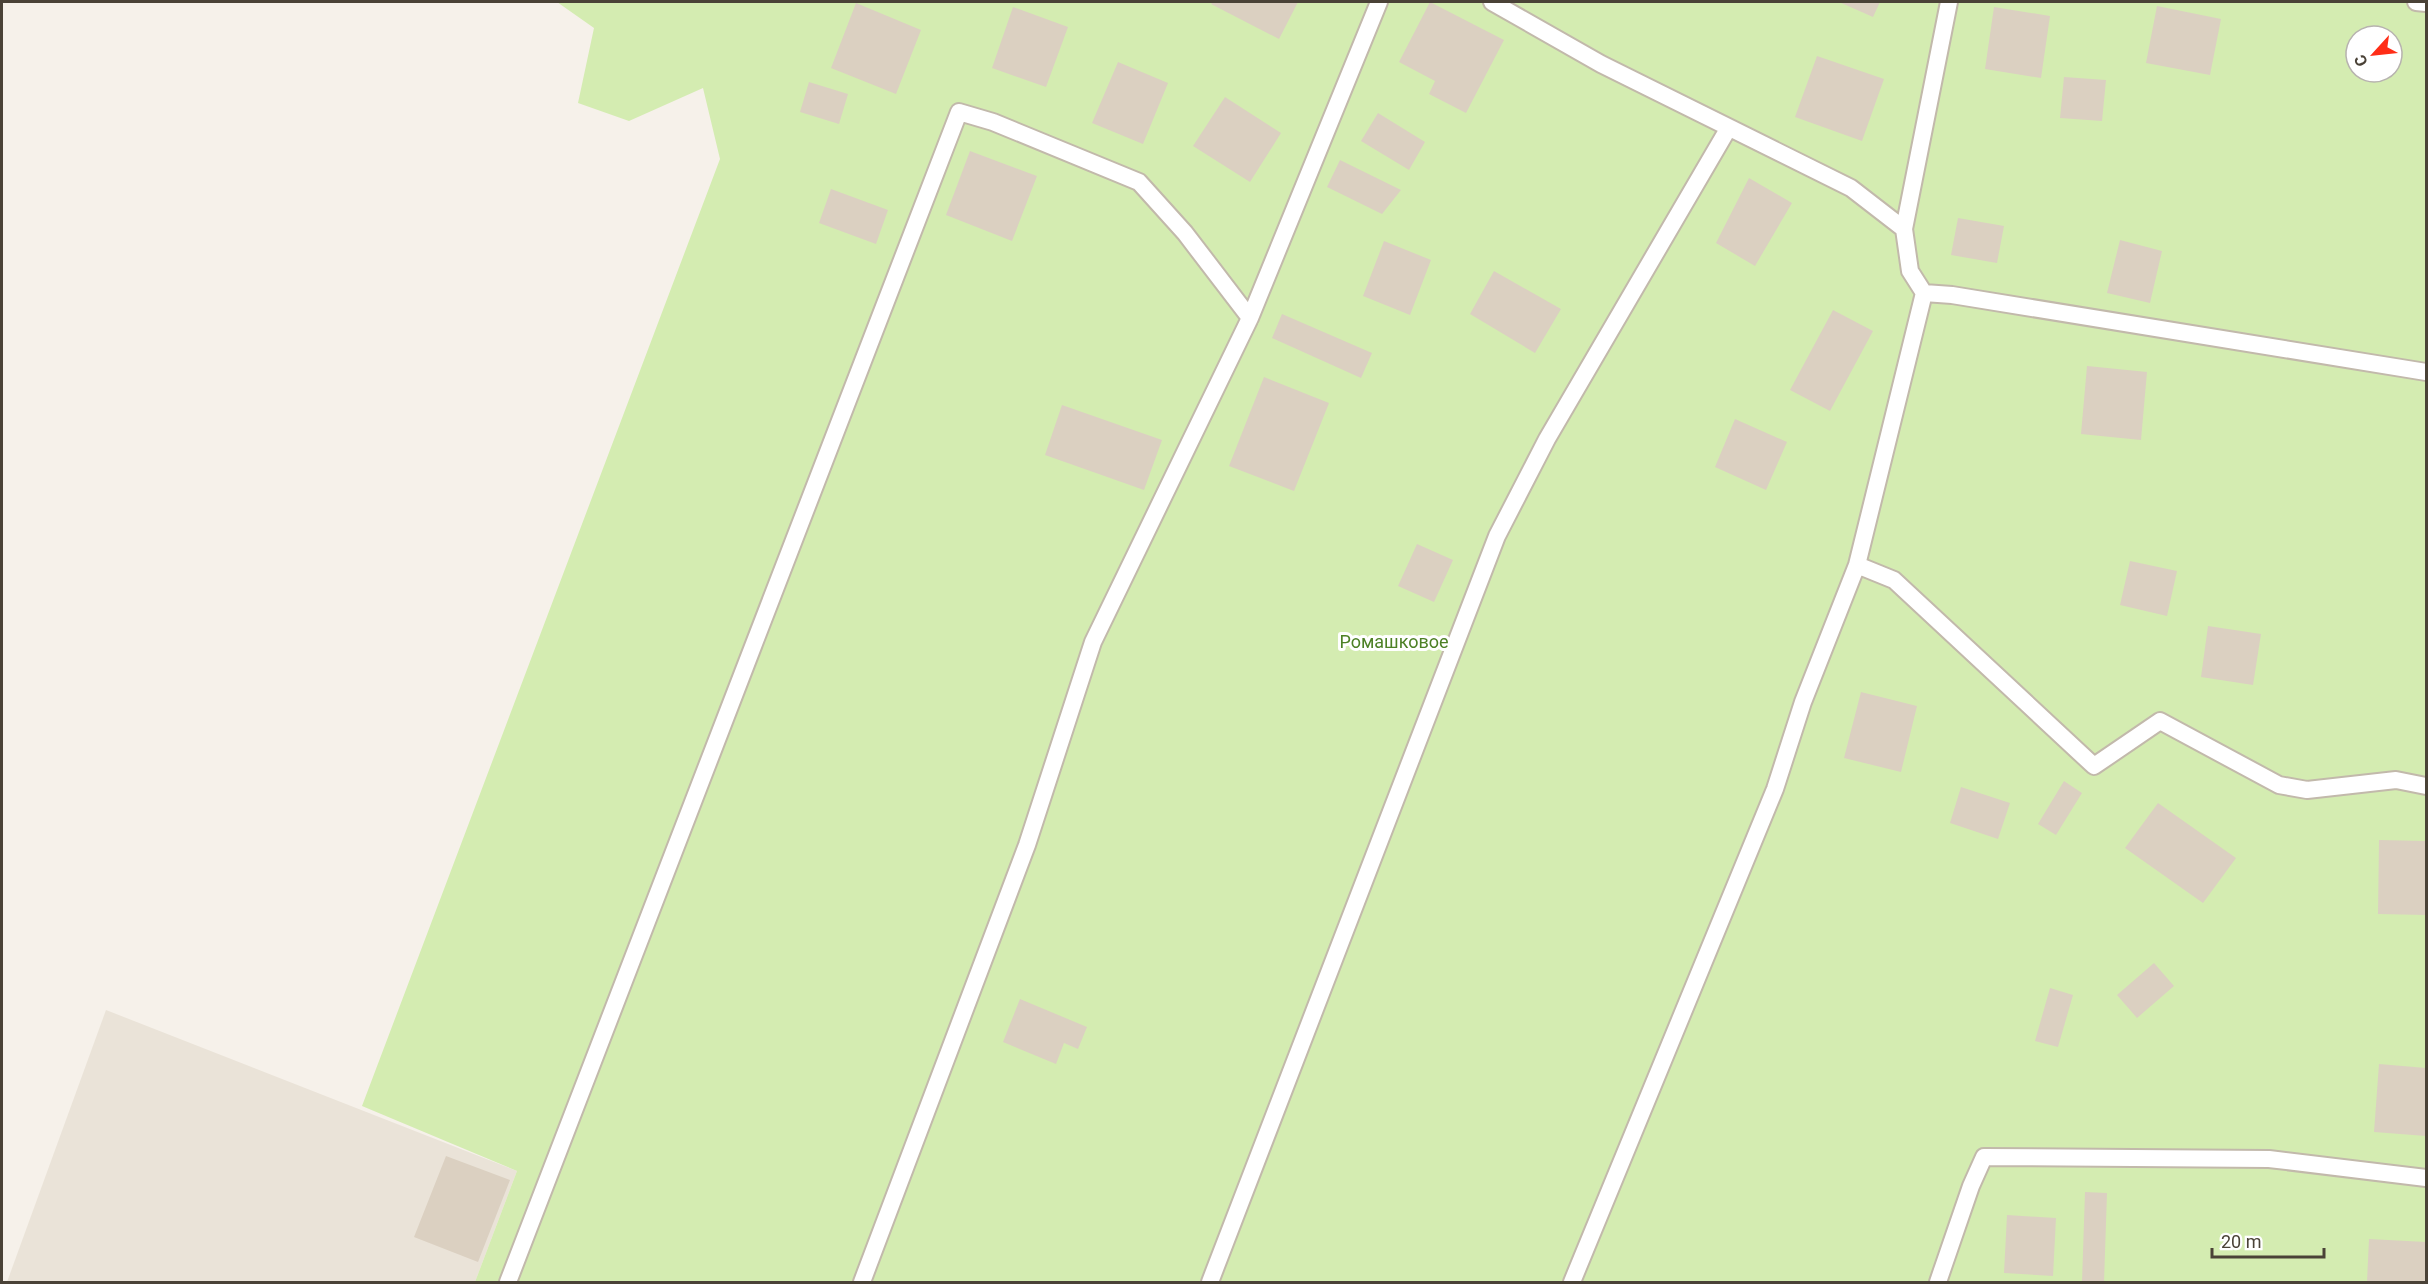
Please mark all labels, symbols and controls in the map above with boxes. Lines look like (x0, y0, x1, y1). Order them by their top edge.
north arrow (2344, 24, 2404, 84)
text: С (2350, 52, 2372, 70)
park label: Ромашковое (1339, 631, 1449, 652)
scale bar (2212, 1221, 2324, 1259)
text: 20 m (2221, 1231, 2261, 1252)

